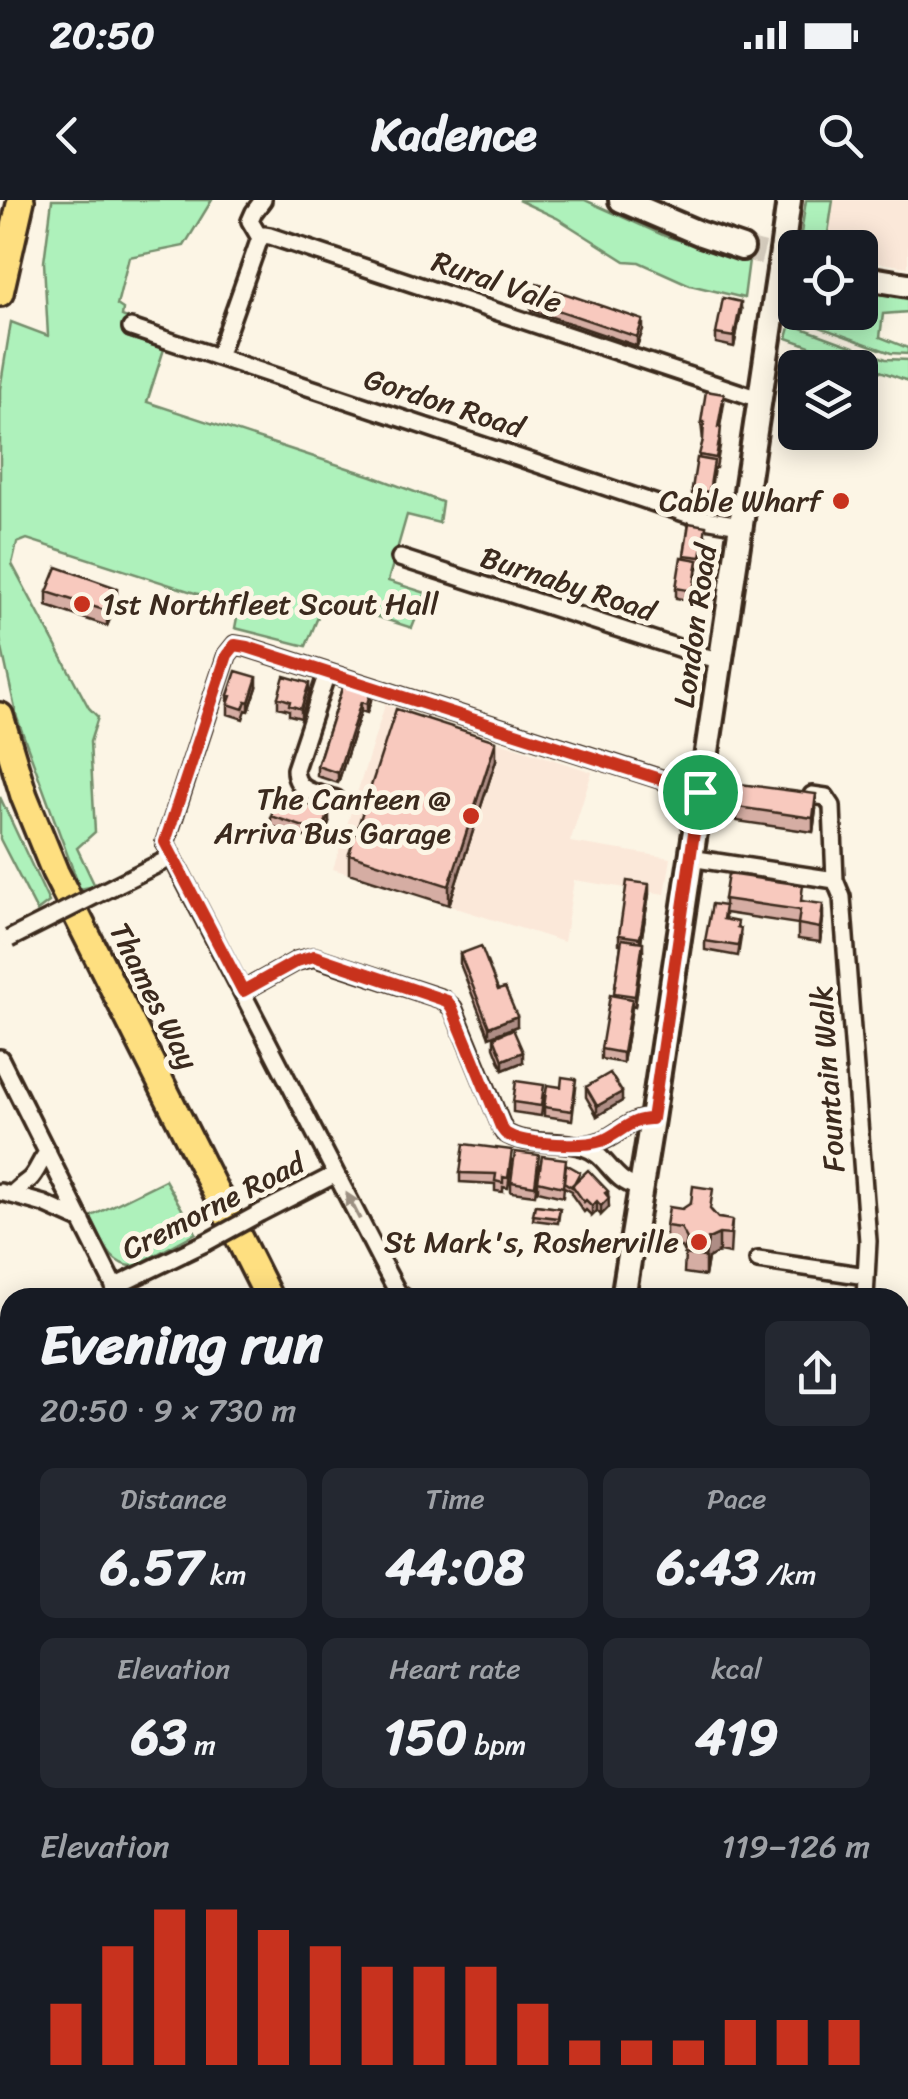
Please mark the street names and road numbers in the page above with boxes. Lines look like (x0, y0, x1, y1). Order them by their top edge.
street label: Rural Vale (424, 235, 570, 329)
street label: Gordon Road (357, 352, 533, 455)
street label: Burnaby Road (473, 530, 665, 638)
street label: London Road (657, 539, 733, 711)
street label: Thames Way (94, 913, 215, 1080)
street label: Fountain Walk (795, 984, 861, 1174)
street label: Cremorne Road (112, 1136, 316, 1275)

